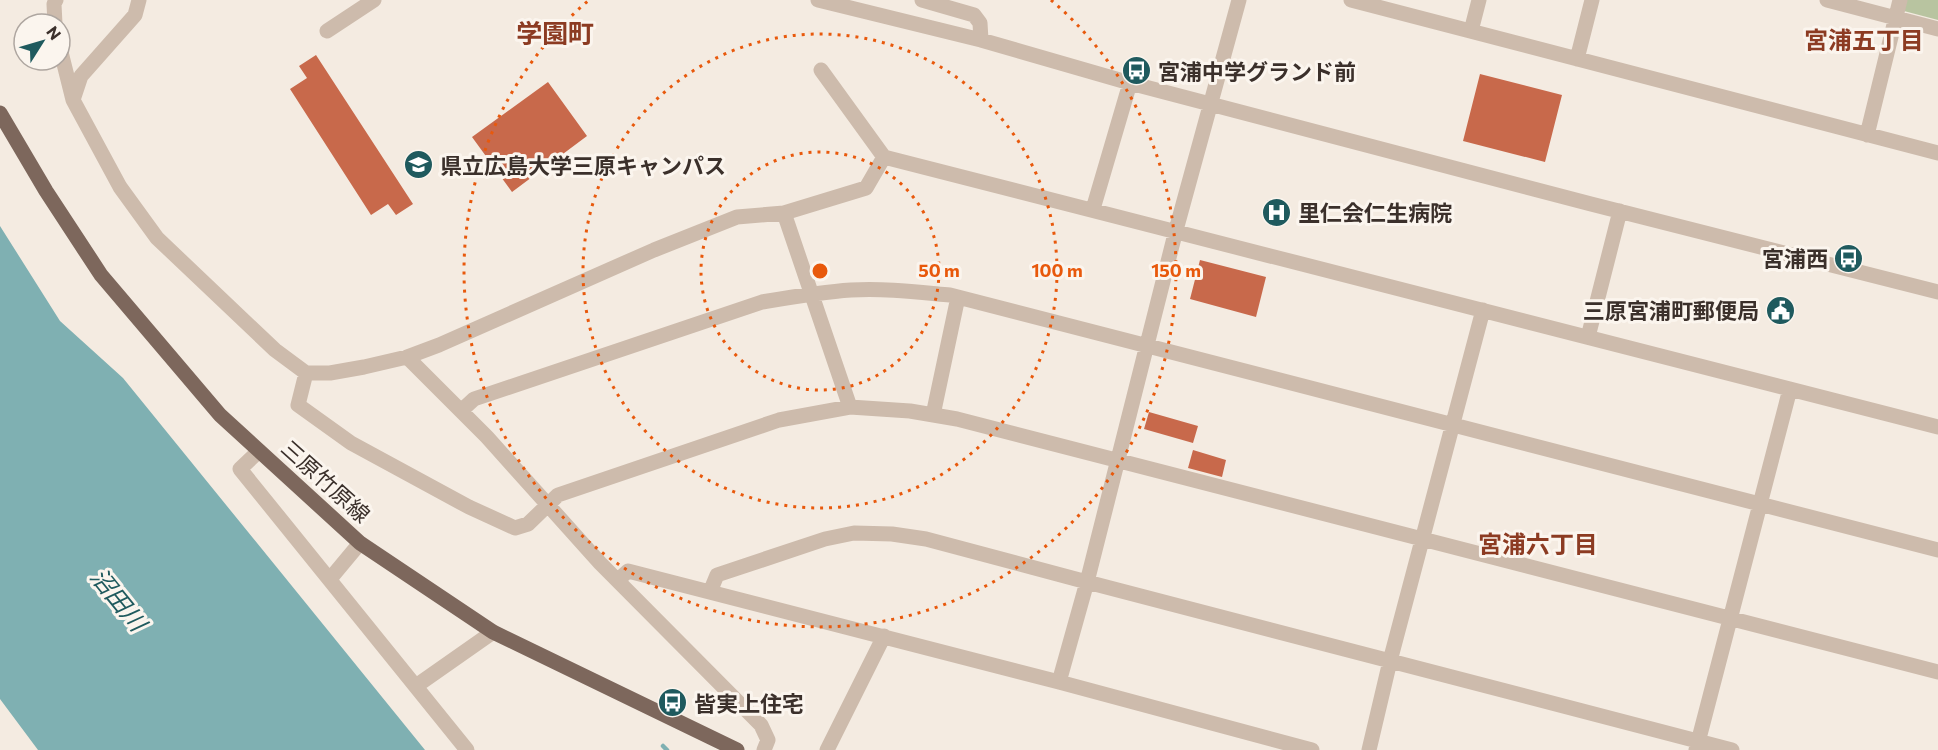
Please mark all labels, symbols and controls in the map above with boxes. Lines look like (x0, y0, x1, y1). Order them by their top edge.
north arrow (12, 12, 72, 72)
district label: 学園町 (516, 17, 594, 48)
text: N (43, 22, 66, 43)
district label: 宮浦五丁目 (1804, 25, 1924, 54)
bus stop icon: 宮浦中学グランド前 (1121, 55, 1153, 87)
place label: 宮浦中学グランド前 (1158, 58, 1356, 85)
school or university icon: 県立広島大学三原キャンパス (403, 149, 435, 181)
place label: 県立広島大学三原キャンパス (440, 152, 726, 179)
hospital icon: 里仁会仁生病院 (1261, 196, 1293, 228)
place label: 里仁会仁生病院 (1298, 199, 1452, 226)
bus stop icon: 宮浦西 (1833, 242, 1865, 274)
place label: 宮浦西 (1762, 245, 1828, 272)
text: 50 m (918, 259, 960, 281)
text: 100 m (1031, 259, 1083, 281)
text: 150 m (1151, 259, 1201, 281)
centre of rings (810, 261, 830, 281)
public building icon: 三原宮浦町郵便局 (1764, 294, 1796, 326)
place label: 三原宮浦町郵便局 (1583, 297, 1759, 324)
street label: 三原竹原線 (276, 434, 376, 528)
district label: 宮浦六丁目 (1478, 529, 1598, 558)
water label: 沼田川 (85, 562, 155, 638)
bus stop icon: 皆実上住宅 (657, 687, 689, 719)
place label: 皆実上住宅 (694, 690, 804, 717)

